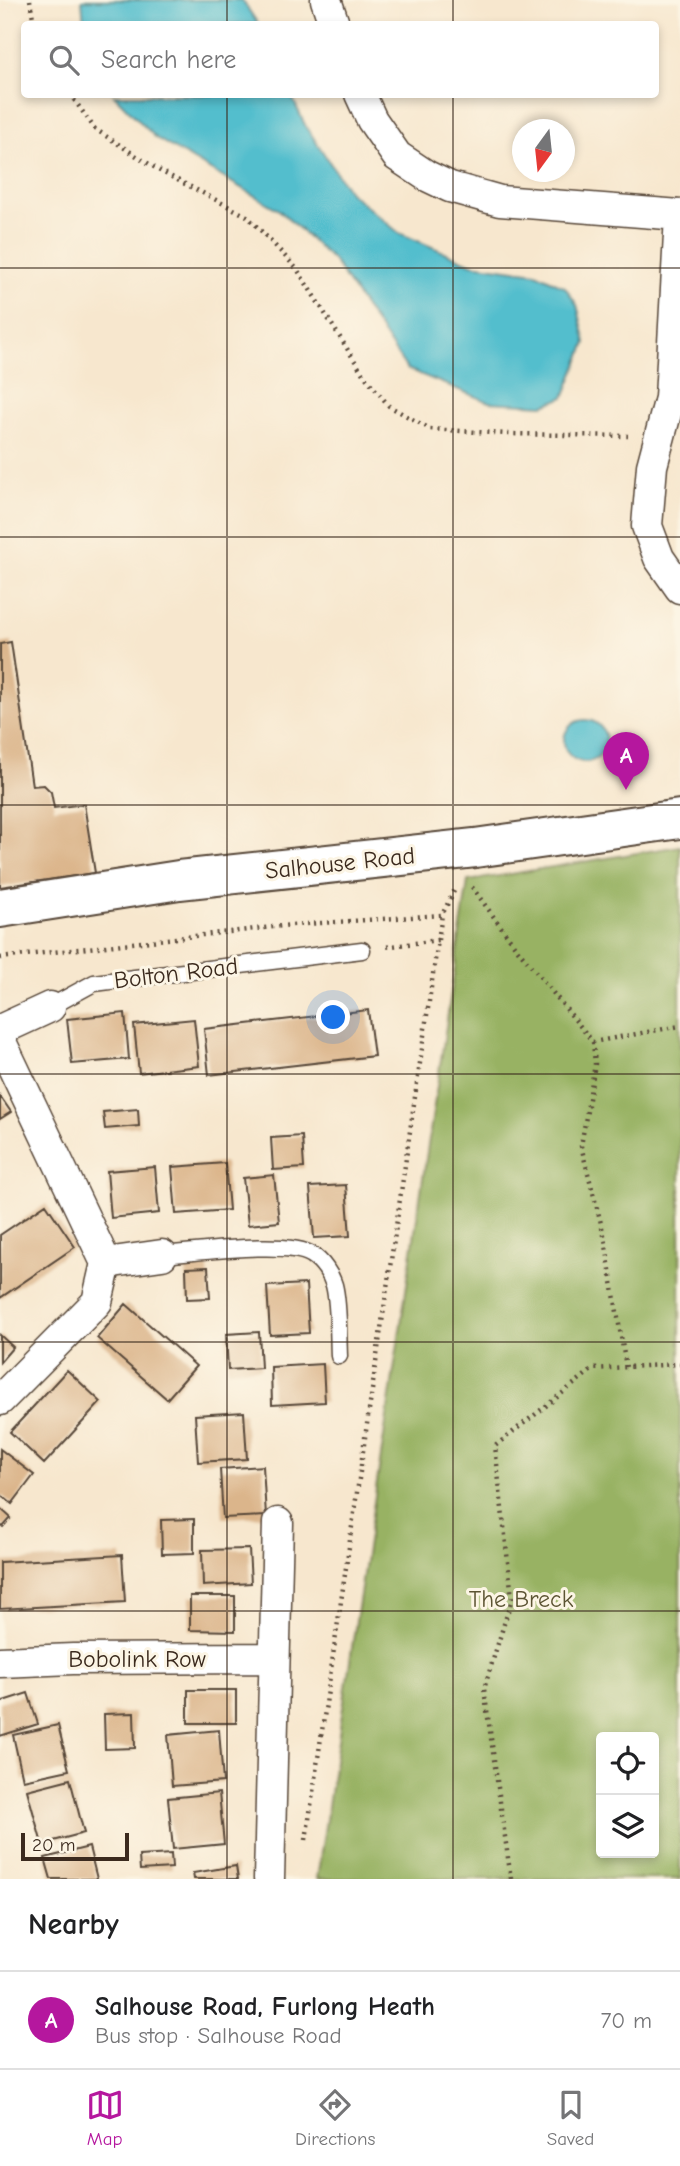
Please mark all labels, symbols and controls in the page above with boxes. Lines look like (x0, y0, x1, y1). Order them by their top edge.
search box (21, 21, 659, 98)
icon: search (45, 41, 83, 79)
text: Search here (101, 45, 236, 75)
north arrow (512, 119, 575, 182)
pin: A (603, 732, 649, 790)
street label: Salhouse Road (264, 841, 416, 885)
street label: Bolton Road (112, 951, 240, 995)
your location (316, 1000, 350, 1034)
park label: The Breck (469, 1585, 574, 1613)
street label: Bobolink Row (68, 1645, 206, 1673)
map controls (596, 1732, 659, 1858)
button: locate (596, 1732, 659, 1795)
button: layers (596, 1795, 659, 1858)
scale bar (21, 1830, 130, 1862)
text: 20 m (32, 1834, 76, 1856)
text: Nearby (28, 1907, 119, 1942)
text: Salhouse Road, Furlong Heath (95, 1992, 435, 2022)
text: A (45, 2007, 57, 2034)
text: 70 m (600, 2007, 652, 2034)
text: Bus stop · Salhouse Road (95, 2022, 342, 2049)
tab: Map (86, 2086, 124, 2150)
tab: Directions (295, 2086, 375, 2150)
tab: Saved (547, 2086, 594, 2150)

